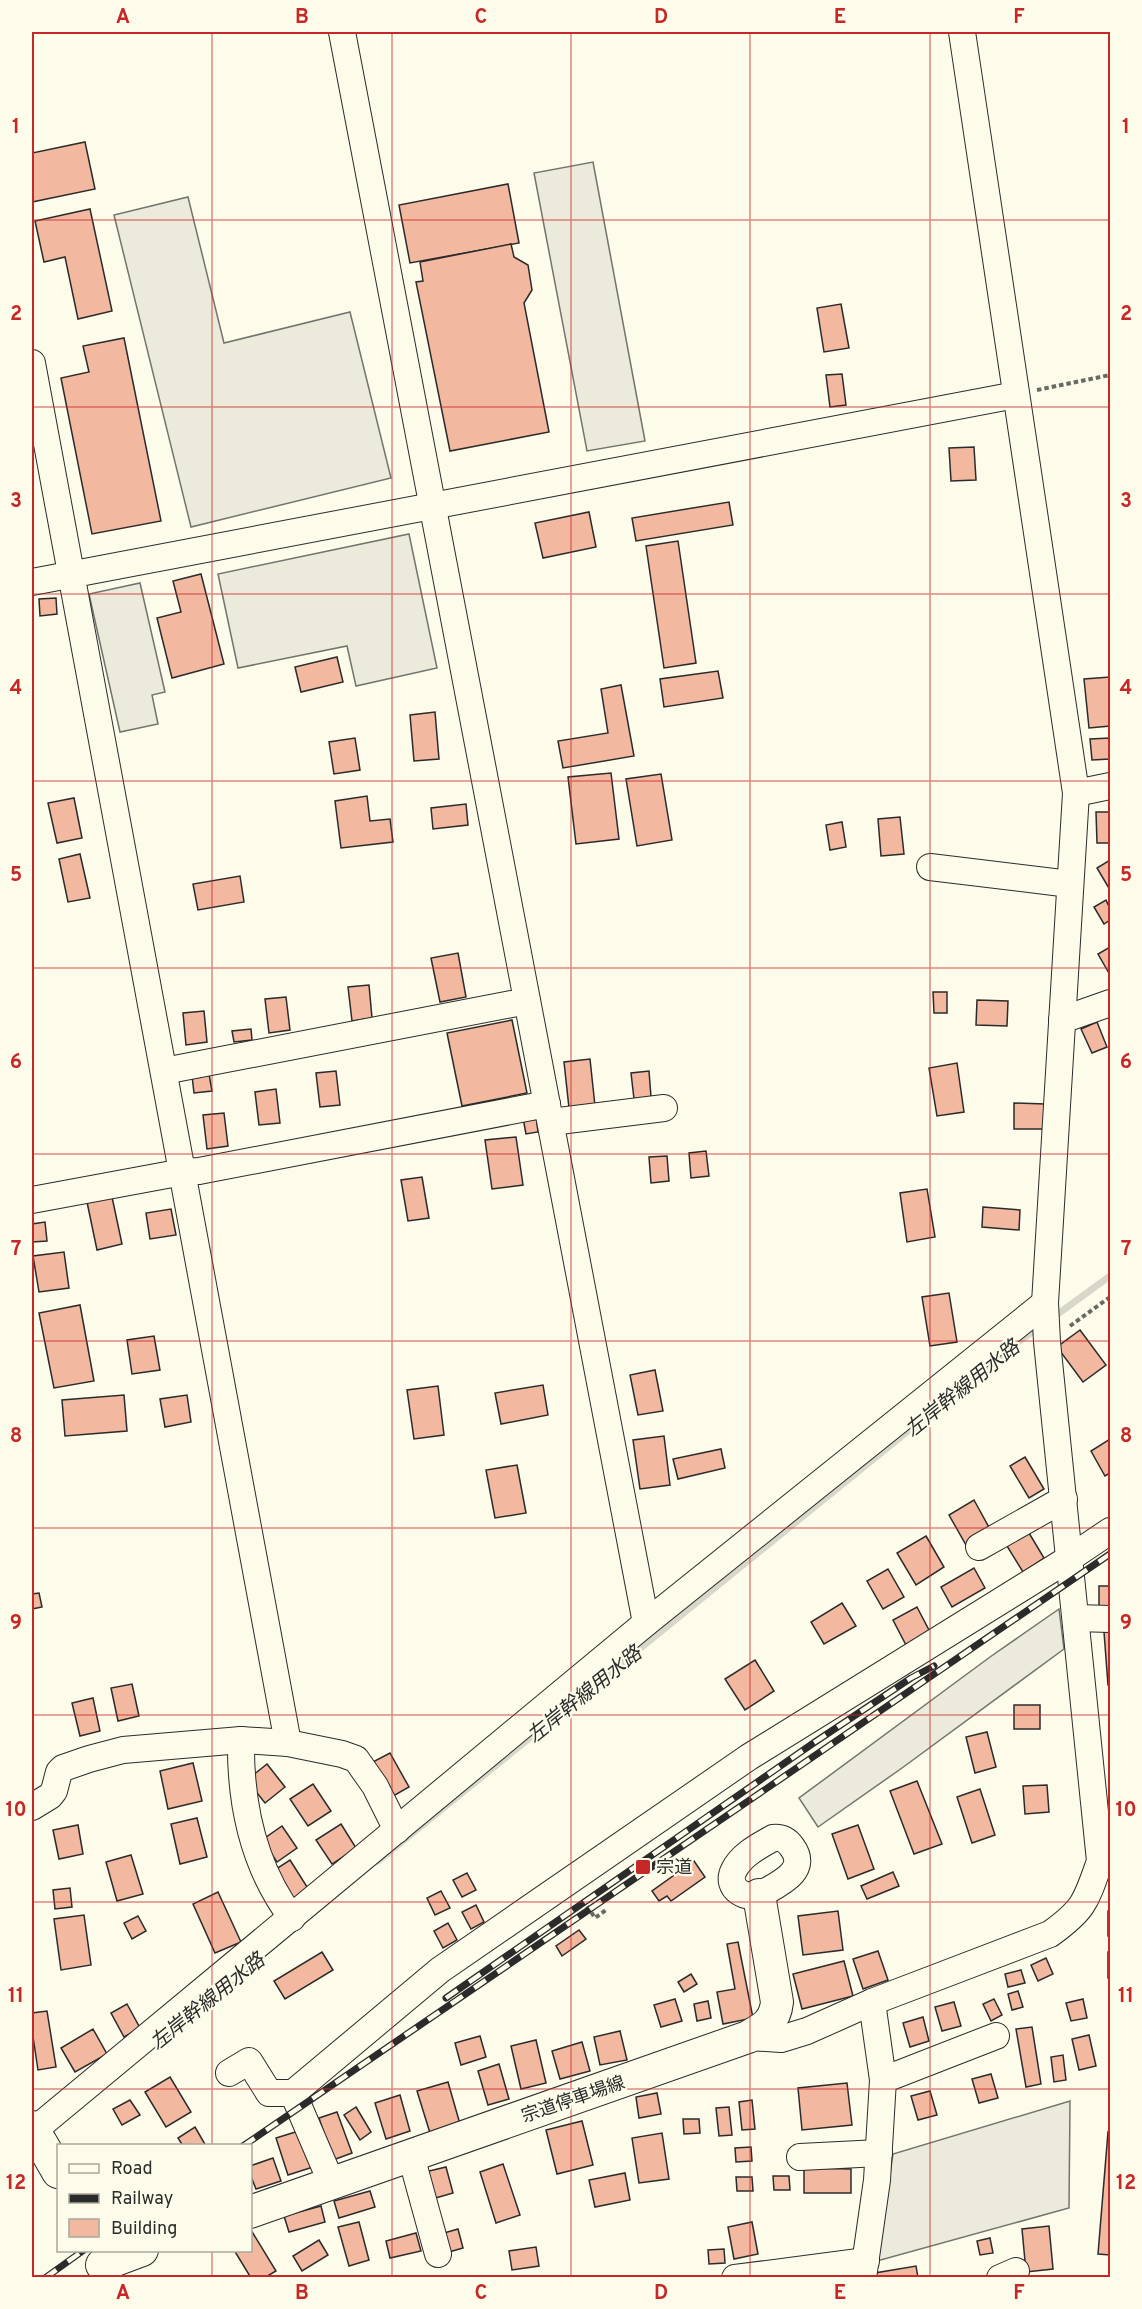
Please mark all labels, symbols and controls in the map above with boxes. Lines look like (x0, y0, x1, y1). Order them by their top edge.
text: A (116, 5, 130, 31)
text: B (295, 5, 309, 31)
text: C (475, 5, 487, 31)
text: D (654, 5, 668, 31)
text: E (834, 5, 846, 31)
text: F (1013, 5, 1025, 31)
text: 1 (12, 115, 20, 141)
text: 1 (1122, 115, 1130, 141)
text: 2 (10, 302, 22, 328)
text: 2 (1120, 302, 1132, 328)
text: 3 (10, 489, 22, 515)
text: 3 (1120, 489, 1132, 515)
text: 4 (10, 676, 22, 702)
text: 4 (1120, 676, 1132, 702)
text: 5 (10, 863, 22, 889)
text: 5 (1120, 863, 1132, 889)
text: 6 (10, 1050, 22, 1076)
text: 6 (1120, 1050, 1132, 1076)
text: 7 (11, 1237, 21, 1263)
text: 7 (1121, 1237, 1131, 1263)
water label: 左岸幹線用水路 (901, 1334, 1027, 1444)
text: 8 (10, 1424, 22, 1450)
text: 8 (1120, 1424, 1132, 1450)
text: 9 (10, 1611, 22, 1637)
text: 9 (1120, 1611, 1132, 1637)
water label: 左岸幹線用水路 (523, 1640, 649, 1750)
text: 10 (5, 1798, 27, 1824)
text: 10 (1115, 1798, 1137, 1824)
place label: 宗道 (656, 1857, 692, 1880)
marker: 宗道 (634, 1858, 652, 1876)
water label: 左岸幹線用水路 (146, 1947, 272, 2057)
text: 11 (8, 1984, 24, 2010)
text: 11 (1118, 1984, 1134, 2010)
street label: 宗道停車場線 (519, 2072, 628, 2129)
legend (57, 2144, 252, 2252)
text: Road (111, 2158, 153, 2181)
text: 12 (6, 2171, 26, 2197)
text: 12 (1116, 2171, 1136, 2197)
text: Railway (111, 2188, 173, 2211)
text: Building (111, 2218, 177, 2241)
text: A (116, 2281, 130, 2307)
text: B (295, 2281, 309, 2307)
text: C (475, 2281, 487, 2307)
text: D (654, 2281, 668, 2307)
text: E (834, 2281, 846, 2307)
text: F (1013, 2281, 1025, 2307)

